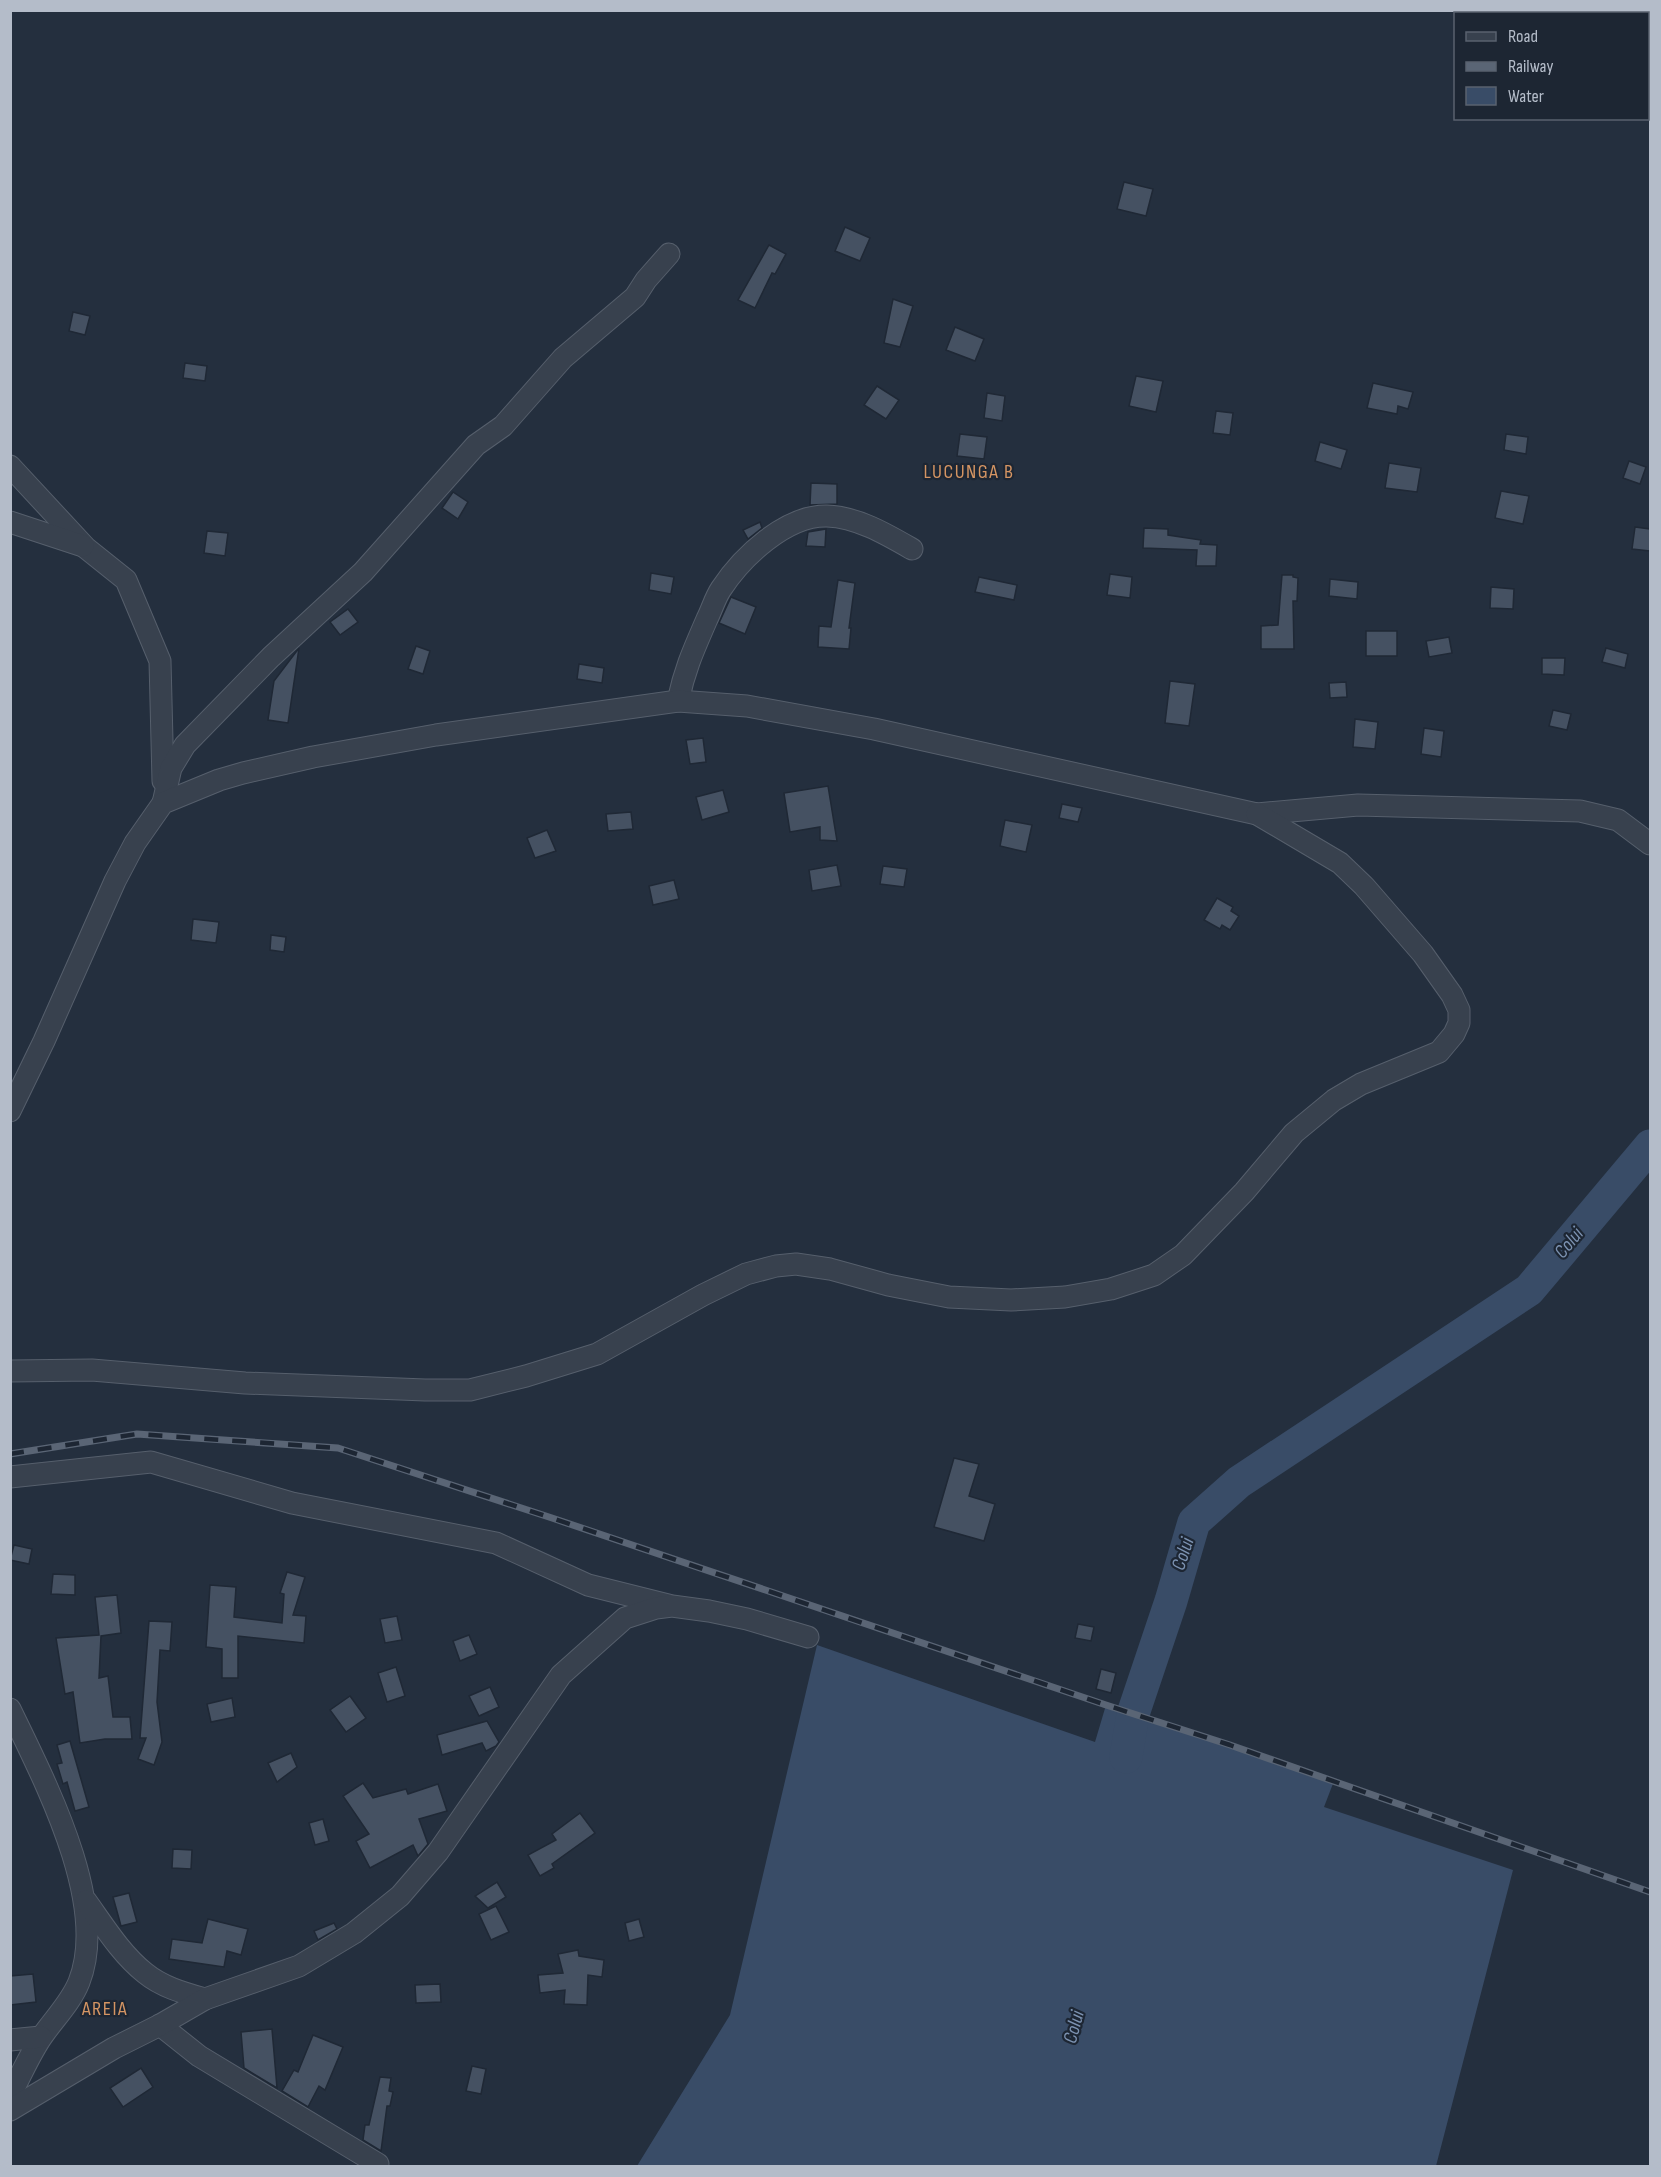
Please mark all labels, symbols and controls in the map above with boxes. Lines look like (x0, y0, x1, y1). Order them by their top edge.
legend (1454, 12, 1649, 120)
text: Road (1508, 26, 1538, 47)
text: Railway (1508, 56, 1553, 77)
text: Water (1508, 86, 1544, 107)
district label: LUCUNGA B (924, 460, 1014, 484)
water label: Colui (1549, 1222, 1590, 1263)
water label: Colui (1167, 1533, 1200, 1573)
district label: AREIA (81, 1997, 128, 2021)
water label: Colui (1058, 2007, 1090, 2046)

